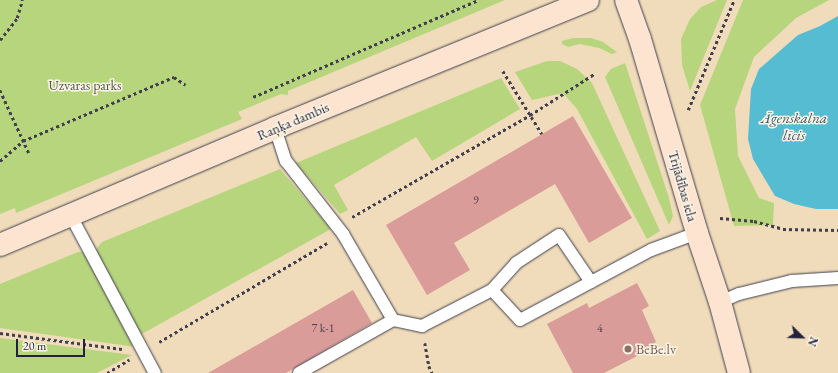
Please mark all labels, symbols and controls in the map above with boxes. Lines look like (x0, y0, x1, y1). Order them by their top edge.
park label: Uzvaras parks (48, 77, 122, 93)
street label: Raņķa dambis (254, 98, 332, 144)
water label: Āgenskalna līcis (761, 108, 827, 143)
street label: Trijādības iela (665, 149, 701, 223)
house number: 9 (473, 194, 479, 208)
north arrow (782, 317, 822, 357)
house number: 7 k-1 (312, 322, 334, 336)
house number: 4 (597, 322, 603, 336)
scale bar (18, 331, 87, 357)
text: N (805, 335, 821, 349)
text: 20 m (23, 338, 46, 354)
place label: BeBe.lv (636, 341, 676, 357)
marker: BeBe.lv (623, 344, 633, 354)

